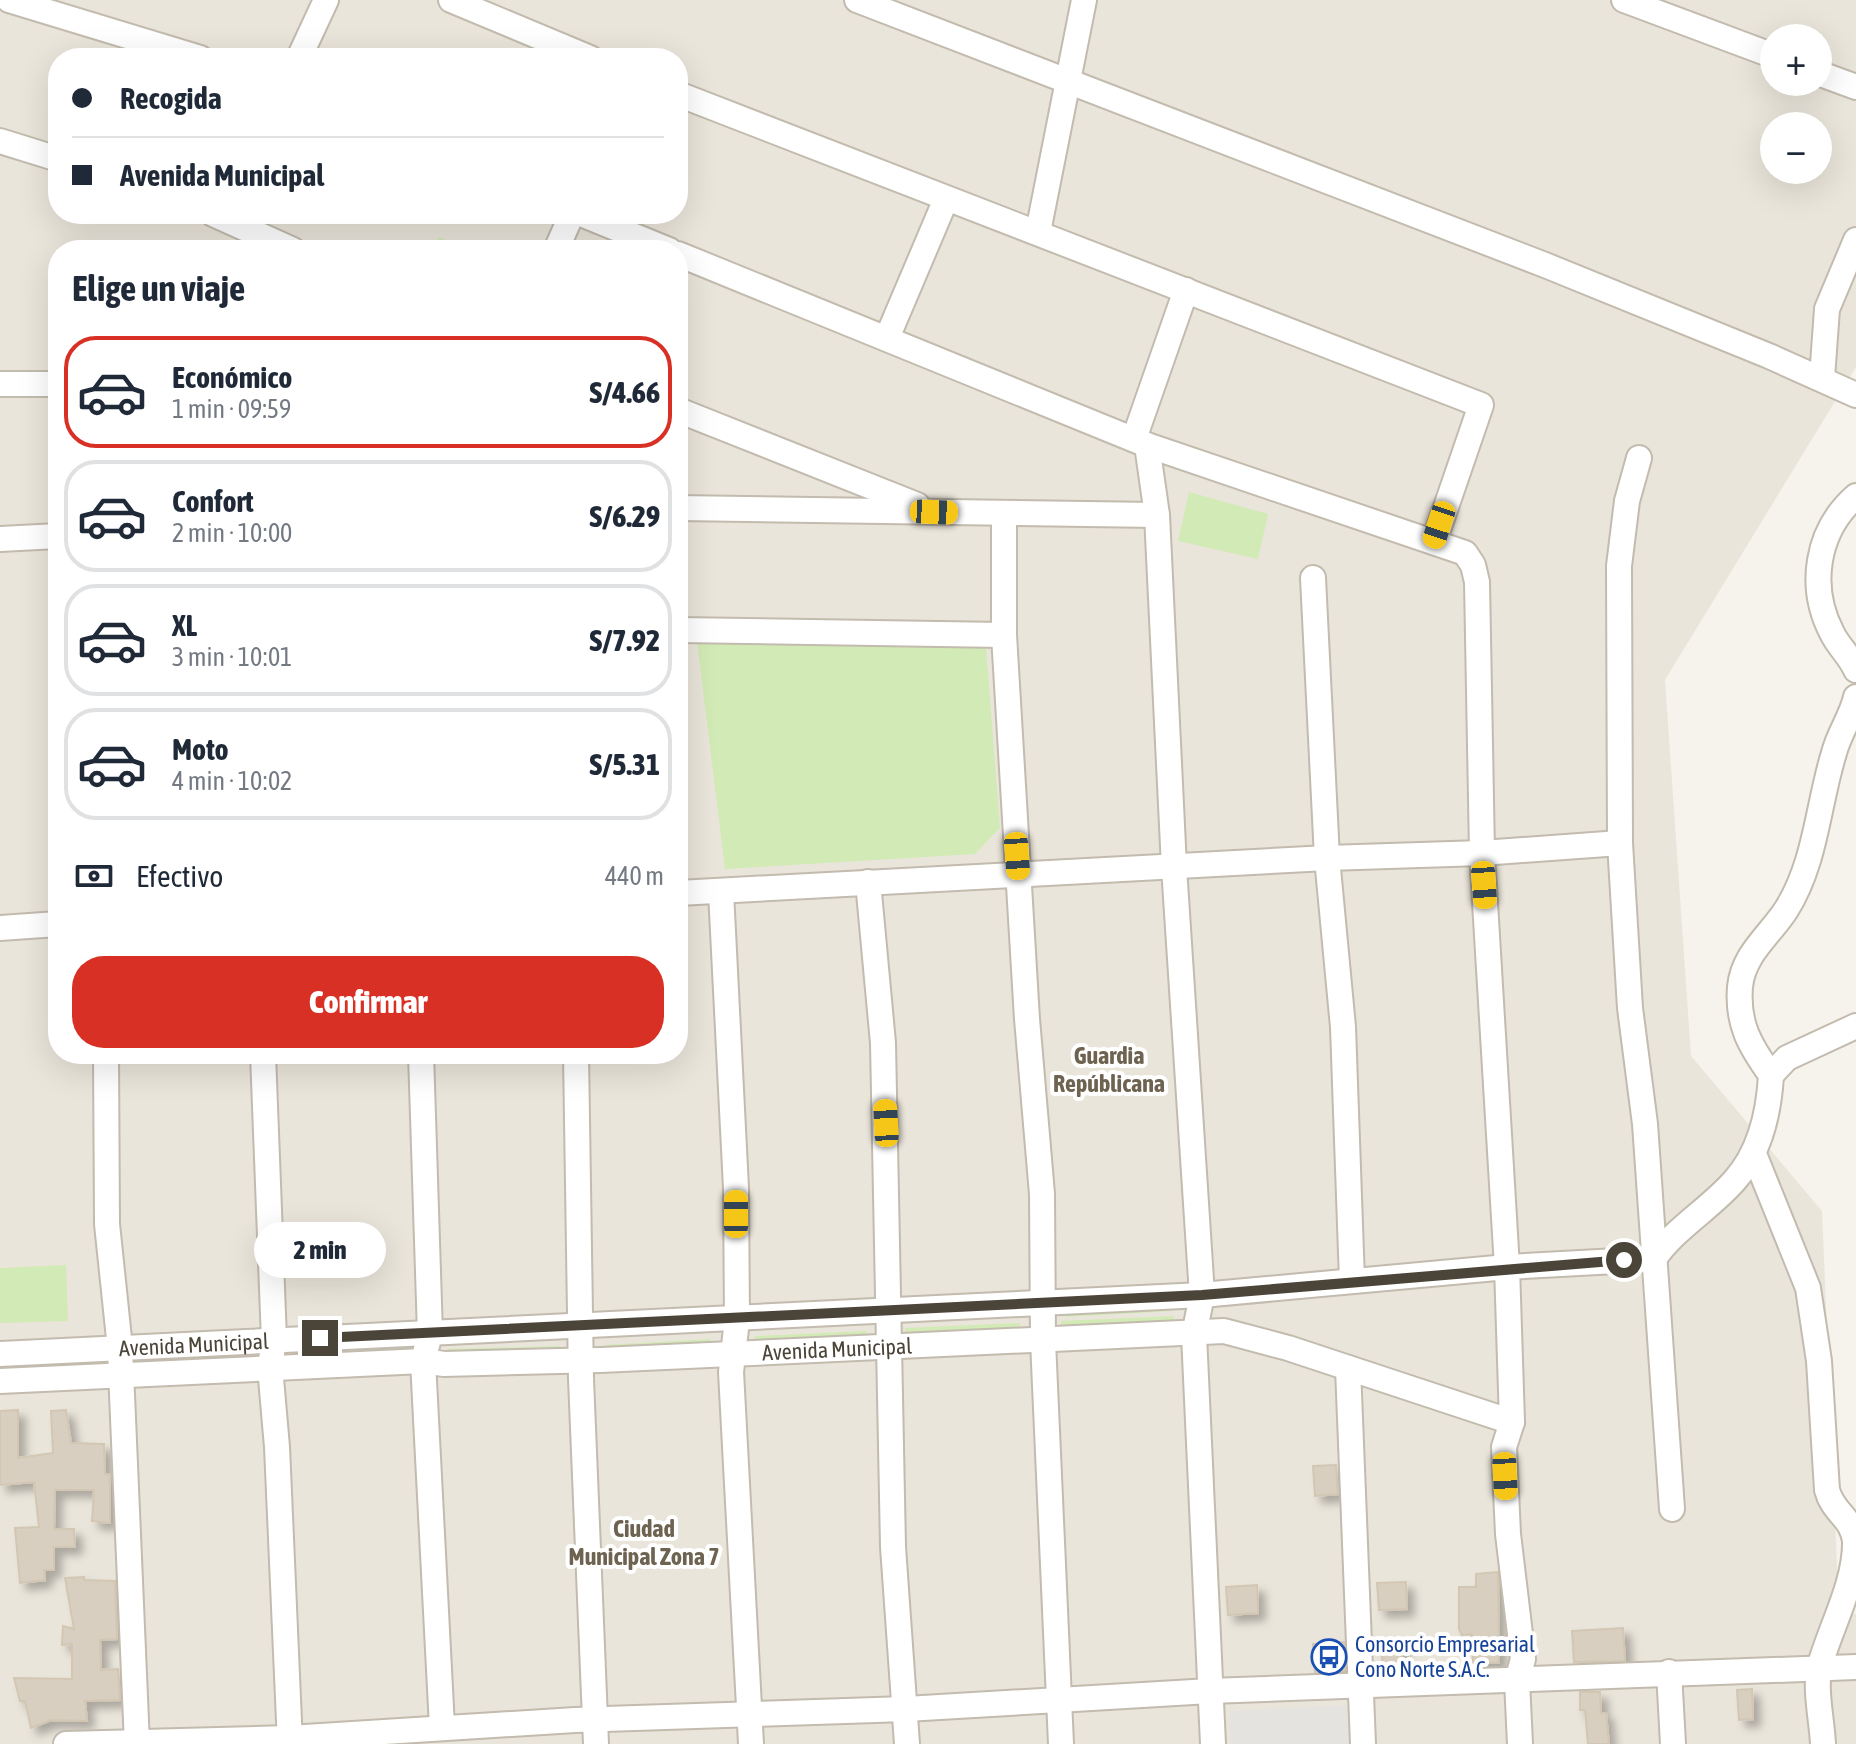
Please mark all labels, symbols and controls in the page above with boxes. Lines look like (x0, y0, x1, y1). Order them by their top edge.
map controls (1760, 24, 1832, 184)
button: + (1760, 24, 1832, 96)
text: Recogida (120, 81, 222, 115)
button: − (1760, 112, 1832, 184)
text: Avenida Municipal (120, 158, 324, 192)
text: Elige un viaje (72, 267, 245, 309)
icon: car (76, 356, 148, 428)
text: Económico (172, 360, 292, 394)
text: S/4.66 (590, 375, 660, 409)
text: 1 min · 09:59 (172, 394, 291, 424)
icon: car (76, 480, 148, 552)
text: Confort (172, 484, 254, 518)
car (1420, 498, 1458, 552)
text: S/6.29 (590, 499, 660, 533)
car (910, 499, 958, 525)
text: 2 min · 10:00 (172, 518, 292, 548)
icon: car (76, 604, 148, 676)
text: XL (172, 608, 197, 642)
text: S/7.92 (590, 623, 660, 657)
text: 3 min · 10:01 (172, 642, 292, 672)
icon: car (76, 728, 148, 800)
text: Moto (172, 732, 229, 766)
text: S/5.31 (590, 747, 660, 781)
text: 4 min · 10:02 (172, 766, 292, 796)
car (1003, 831, 1031, 881)
icon: cash (72, 854, 116, 898)
text: Efectivo (136, 859, 223, 893)
car (1470, 860, 1498, 910)
text: 440 m (605, 861, 664, 891)
button: Confirmar (72, 956, 664, 1048)
district label: Guardia Repúblicana (1053, 1042, 1165, 1097)
car (873, 1098, 899, 1148)
car (724, 1190, 748, 1238)
callout: 2 min (254, 1222, 386, 1278)
text: 2 min (293, 1235, 347, 1265)
route start (1606, 1242, 1642, 1278)
route end (302, 1320, 338, 1356)
street label: Avenida Municipal (118, 1328, 269, 1361)
street label: Avenida Municipal (762, 1333, 913, 1365)
car (1492, 1451, 1518, 1501)
district label: Ciudad Municipal Zona 7 (569, 1515, 719, 1570)
place label: Consorcio Empresarial Cono Norte S.A.C. (1355, 1631, 1535, 1682)
bus stop icon: Consorcio Empresarial Cono Norte S.A.C. (1310, 1638, 1348, 1676)

